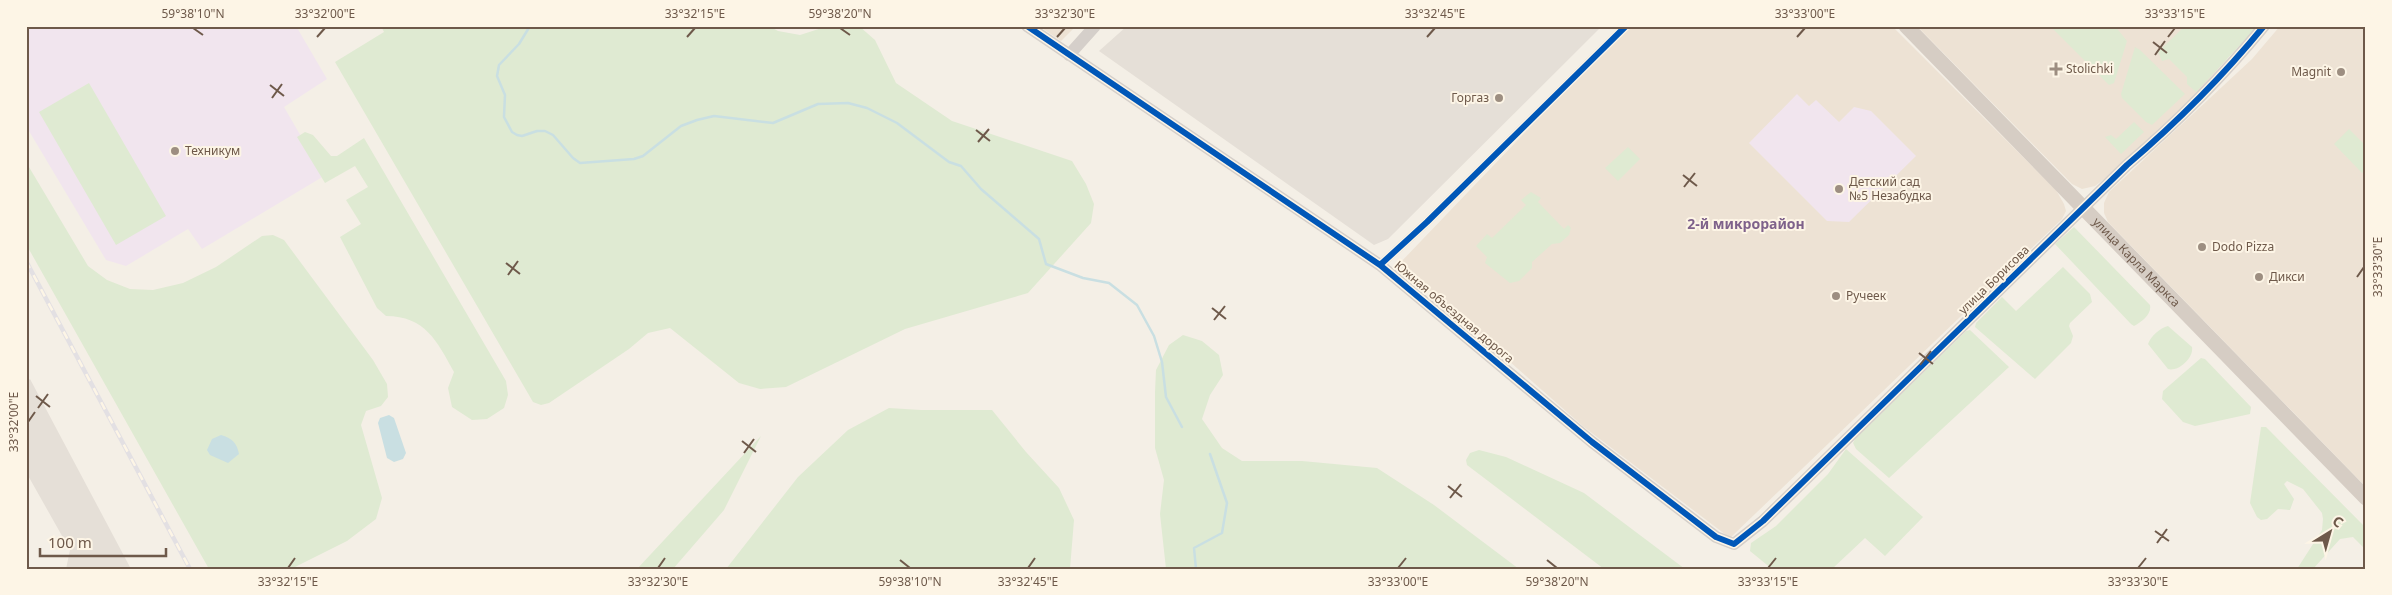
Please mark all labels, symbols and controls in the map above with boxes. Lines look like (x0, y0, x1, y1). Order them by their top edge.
text: 59°38'10"N (161, 5, 225, 22)
text: 33°32'00"E (295, 5, 355, 22)
text: 33°32'15"E (665, 5, 725, 22)
text: 59°38'20"N (808, 5, 872, 22)
text: 33°32'30"E (1035, 5, 1095, 22)
text: 33°32'45"E (1405, 5, 1465, 22)
text: 33°33'00"E (1775, 5, 1835, 22)
text: 33°33'15"E (2145, 5, 2205, 22)
place label: Stolichki (2066, 60, 2113, 77)
marker: Stolichki (2050, 63, 2062, 75)
place label: Magnit (2291, 63, 2332, 80)
marker: Magnit (2335, 66, 2347, 78)
place label: Горгаз (1451, 89, 1489, 106)
marker: Горгаз (1493, 92, 1505, 104)
place label: Техникум (185, 142, 240, 159)
marker: Техникум (169, 145, 181, 157)
place label: Детский сад №5 Незабудка (1849, 173, 1932, 204)
marker: Детский сад №5 Незабудка (1833, 183, 1845, 195)
street label: улица Карла Маркса (2089, 213, 2184, 311)
district label: 2-й микрорайон (1687, 214, 1805, 233)
text: 33°33'30"E (2369, 237, 2386, 297)
place label: Dodo Pizza (2212, 238, 2274, 255)
street label: улица Борисова (1954, 241, 2033, 318)
marker: Dodo Pizza (2196, 241, 2208, 253)
street label: Южная объездная дорога (1391, 256, 1518, 367)
place label: Дикси (2269, 268, 2305, 285)
marker: Дикси (2253, 271, 2265, 283)
place label: Ручеек (1846, 287, 1887, 304)
marker: Ручеек (1830, 290, 1842, 302)
text: 33°32'00"E (5, 392, 22, 452)
north arrow (2304, 508, 2354, 558)
text: С (2329, 511, 2347, 532)
scale bar (40, 525, 166, 557)
text: 100 m (48, 532, 92, 552)
text: 33°32'15"E (258, 573, 318, 590)
text: 33°32'30"E (628, 573, 688, 590)
text: 59°38'10"N (878, 573, 942, 590)
text: 33°32'45"E (998, 573, 1058, 590)
text: 33°33'00"E (1368, 573, 1428, 590)
text: 59°38'20"N (1525, 573, 1589, 590)
text: 33°33'15"E (1738, 573, 1798, 590)
text: 33°33'30"E (2108, 573, 2168, 590)

